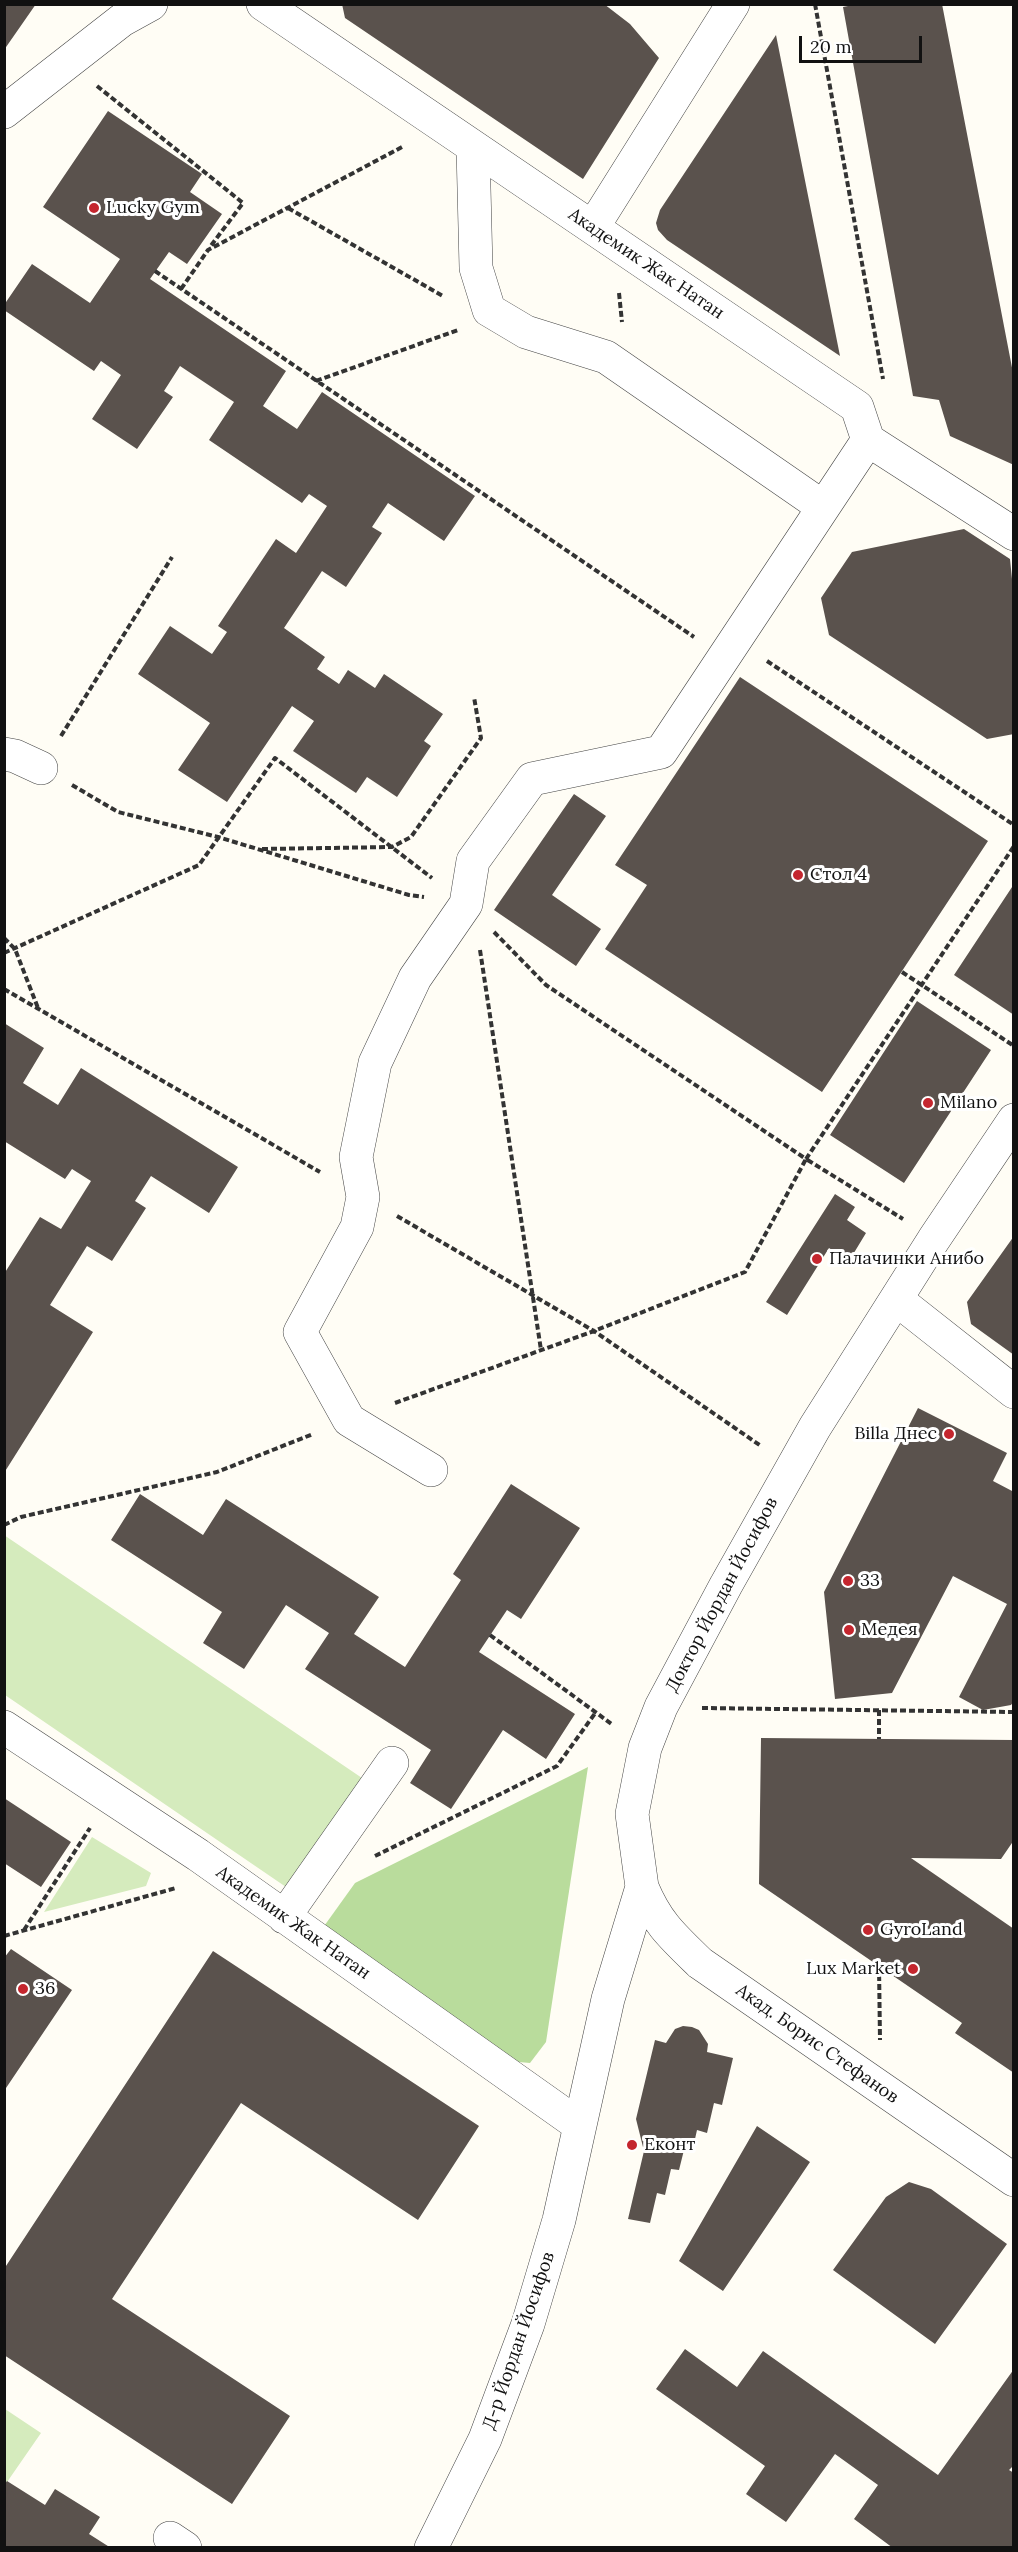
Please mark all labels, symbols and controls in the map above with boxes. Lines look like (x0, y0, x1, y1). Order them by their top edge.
scale bar (802, 24, 925, 62)
text: 20 m (810, 35, 852, 58)
place label: Lucky Gym (106, 197, 200, 219)
marker: Lucky Gym (87, 201, 101, 215)
street label: Академик Жак Натан (564, 204, 728, 324)
place label: Стол 4 (810, 864, 867, 886)
marker: Стол 4 (791, 868, 805, 882)
place label: Milano (940, 1092, 997, 1114)
marker: Milano (921, 1096, 935, 1110)
place label: Палачинки Анибо (829, 1248, 984, 1270)
marker: Палачинки Анибо (810, 1252, 824, 1266)
place label: Billa Днес (854, 1423, 937, 1445)
marker: Billa Днес (942, 1427, 956, 1441)
street label: Доктор Йордан Йосифов (661, 1494, 783, 1696)
place label: 33 (860, 1570, 880, 1592)
marker: 33 (841, 1574, 855, 1588)
place label: Медея (861, 1619, 917, 1641)
marker: Медея (842, 1623, 856, 1637)
street label: Академик Жак Натан (212, 1862, 374, 1984)
place label: GyroLand (880, 1919, 963, 1941)
marker: GyroLand (861, 1923, 875, 1937)
place label: Lux Market (806, 1958, 901, 1980)
marker: Lux Market (906, 1962, 920, 1976)
place label: 36 (35, 1978, 55, 2000)
street label: Акад. Борис Стефанов (731, 1980, 903, 2108)
marker: 36 (16, 1982, 30, 1996)
place label: Еконт (644, 2134, 695, 2156)
marker: Еконт (625, 2138, 639, 2152)
street label: Д-р Йордан Йосифов (478, 2249, 560, 2433)

